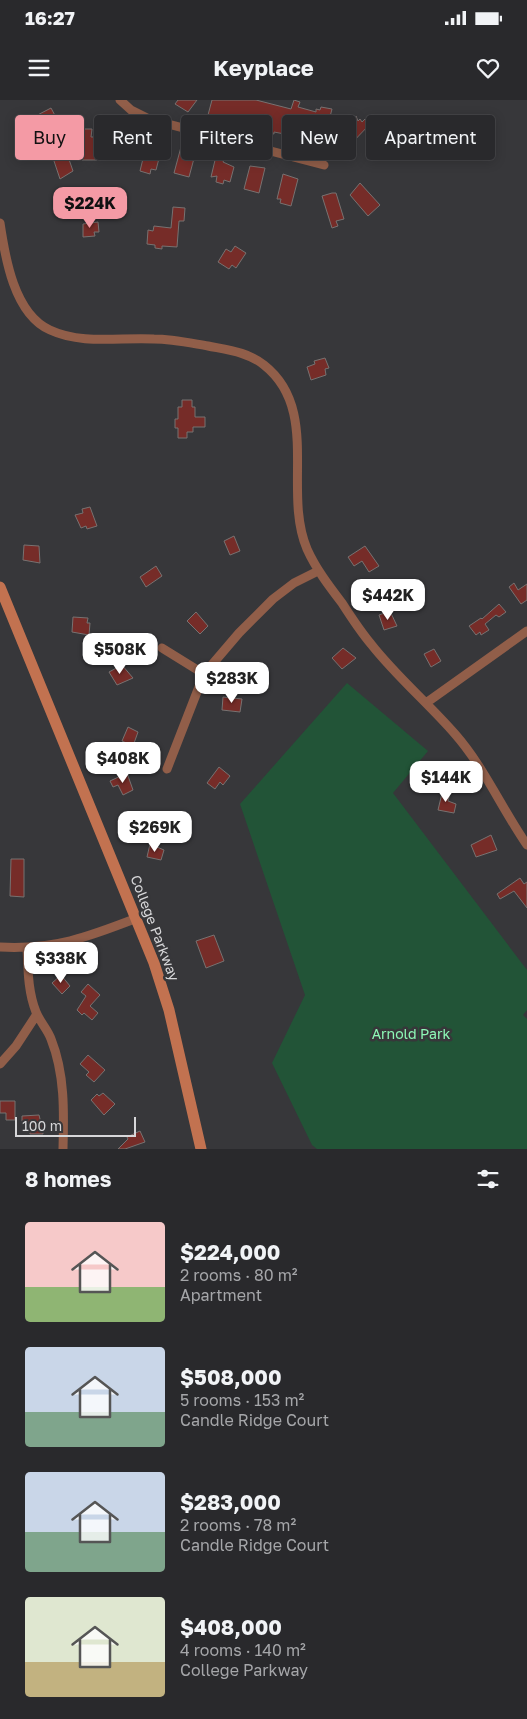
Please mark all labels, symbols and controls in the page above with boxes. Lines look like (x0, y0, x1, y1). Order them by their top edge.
text: 16:27 (25, 6, 75, 29)
icon: menu (25, 54, 53, 82)
text: Keyplace (213, 54, 314, 81)
icon: heart (474, 54, 502, 82)
chip: Buy (15, 115, 84, 160)
chip: Rent (94, 115, 171, 160)
chip: Filters (181, 115, 272, 160)
chip: New (282, 115, 356, 160)
chip: Apartment (366, 115, 495, 160)
pin: $224K (55, 186, 125, 229)
text: $224K (64, 193, 116, 213)
pin: $442K (353, 578, 423, 621)
text: $442K (362, 585, 414, 605)
pin: $508K (85, 632, 155, 675)
text: $508K (94, 639, 146, 659)
pin: $283K (197, 662, 267, 704)
text: $283K (206, 668, 258, 688)
pin: $408K (88, 742, 158, 784)
text: $408K (97, 748, 149, 768)
pin: $144K (411, 760, 481, 803)
text: $144K (421, 767, 471, 787)
pin: $269K (120, 810, 190, 853)
text: $269K (129, 817, 181, 837)
street label: College Parkway (127, 872, 184, 983)
pin: $338K (26, 942, 96, 984)
text: $338K (35, 948, 87, 968)
park label: Arnold Park (372, 1025, 450, 1042)
scale bar (15, 1114, 136, 1137)
text: 100 m (22, 1117, 62, 1134)
icon: filters (474, 1165, 502, 1193)
text: 8 homes (25, 1166, 112, 1192)
text: $224,000 (180, 1239, 281, 1265)
icon: home (65, 1242, 125, 1302)
text: 2 rooms · 80 m² (180, 1265, 298, 1285)
text: Apartment (180, 1285, 262, 1305)
text: $508,000 (180, 1364, 282, 1390)
icon: home (65, 1367, 125, 1427)
text: 5 rooms · 153 m² (180, 1390, 304, 1410)
text: Candle Ridge Court (180, 1410, 329, 1430)
text: $283,000 (180, 1489, 281, 1515)
icon: home (65, 1492, 125, 1552)
text: 2 rooms · 78 m² (180, 1515, 296, 1535)
text: Candle Ridge Court (180, 1535, 329, 1555)
text: $408,000 (180, 1614, 282, 1640)
icon: home (65, 1617, 125, 1677)
text: 4 rooms · 140 m² (180, 1640, 306, 1660)
text: College Parkway (180, 1660, 308, 1680)

